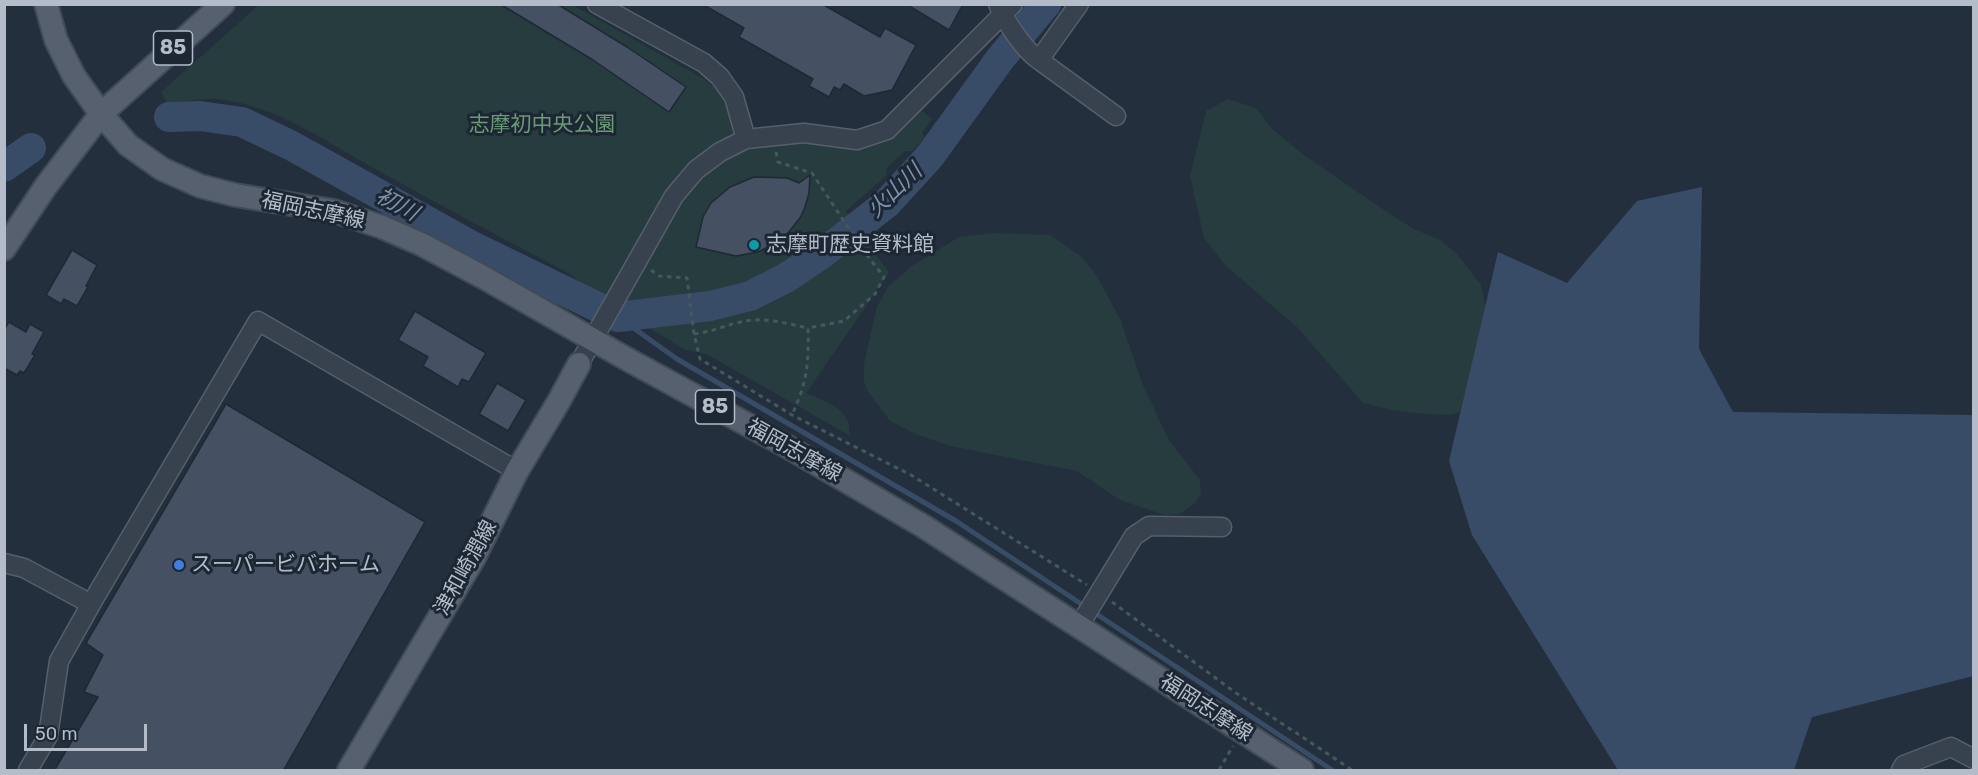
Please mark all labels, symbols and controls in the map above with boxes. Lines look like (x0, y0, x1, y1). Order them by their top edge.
road number: 85 (154, 31, 192, 65)
park label: 志摩初中央公園 (469, 112, 615, 138)
water label: 火山川 (862, 159, 928, 223)
water label: 初川 (371, 183, 423, 227)
street label: 福岡志摩線 (259, 188, 367, 234)
place label: 志摩町歴史資料館 (766, 232, 934, 258)
marker: 志摩町歴史資料館 (747, 238, 761, 252)
road number: 85 (696, 390, 734, 424)
street label: 福岡志摩線 (742, 415, 846, 487)
street label: 津和崎潤線 (430, 516, 502, 620)
place label: スーパービバホーム (191, 552, 380, 578)
marker: スーパービバホーム (172, 558, 186, 572)
street label: 福岡志摩線 (1155, 669, 1257, 747)
scale bar (27, 712, 150, 750)
text: 50 m (35, 723, 78, 745)

